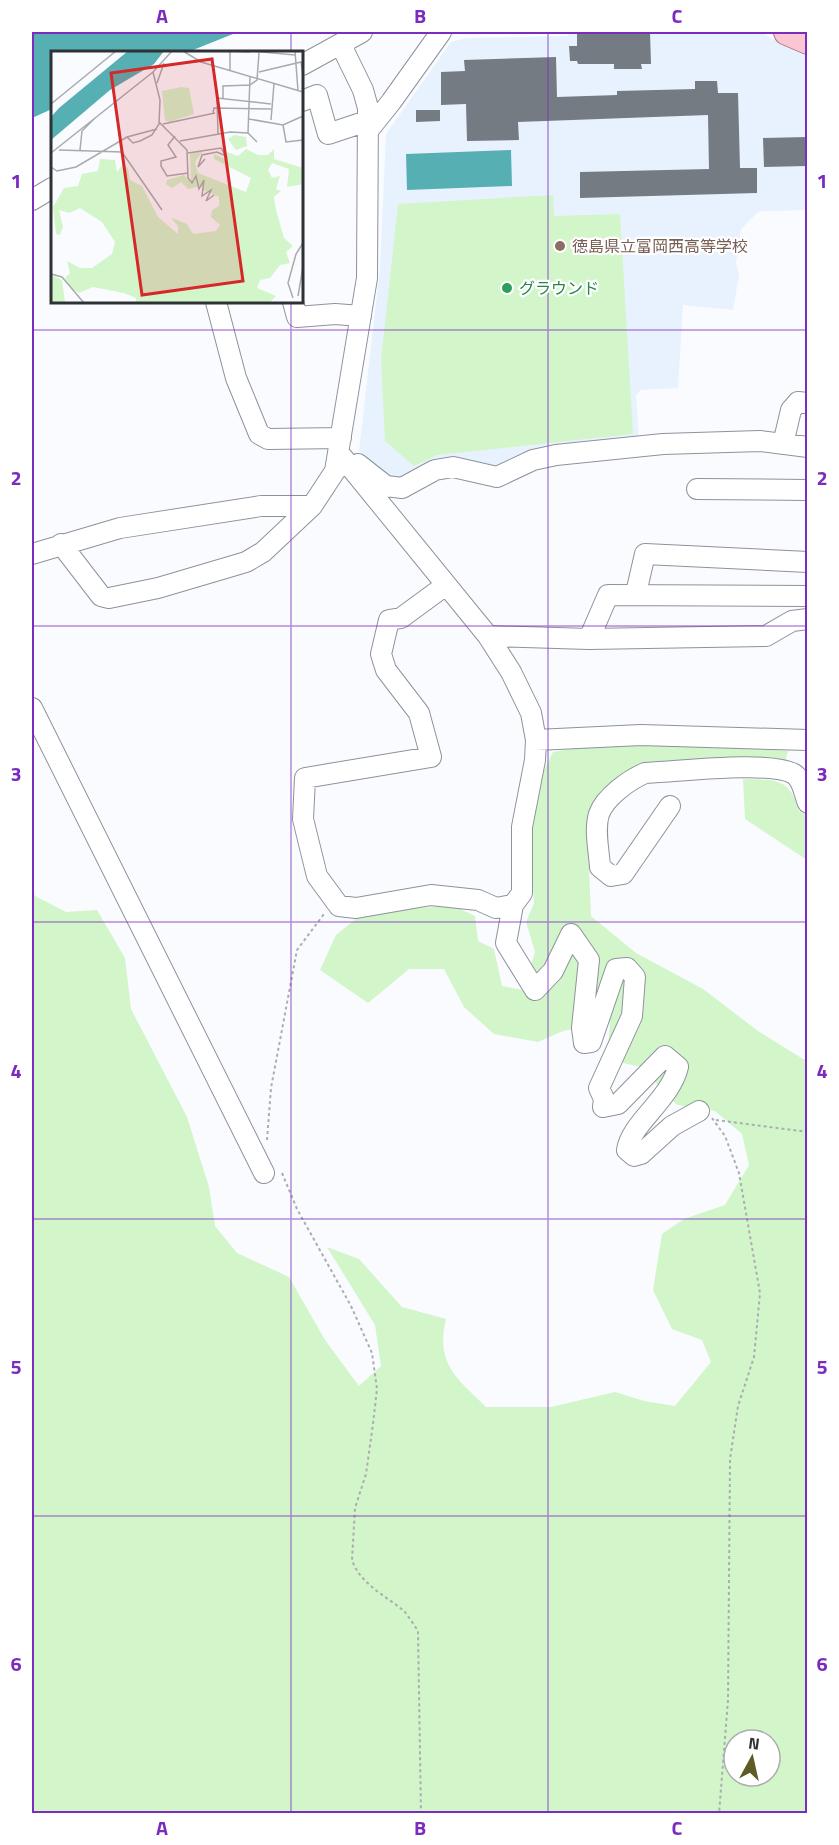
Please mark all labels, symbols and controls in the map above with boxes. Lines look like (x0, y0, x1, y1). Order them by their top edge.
text: A (156, 0, 168, 31)
text: B (414, 0, 426, 31)
text: C (672, 0, 683, 31)
inset map (51, 51, 303, 303)
text: 1 (10, 165, 22, 196)
text: 1 (816, 165, 828, 196)
place label: 徳島県立富岡西高等学校 (572, 234, 748, 258)
marker: 徳島県立富岡西高等学校 (553, 239, 567, 253)
place label: グラウンド (519, 276, 599, 300)
marker: グラウンド (500, 281, 514, 295)
text: 2 (10, 462, 22, 493)
text: 2 (816, 462, 828, 493)
text: 3 (10, 758, 22, 789)
text: 3 (816, 758, 828, 789)
text: 4 (10, 1055, 22, 1086)
text: 4 (816, 1055, 828, 1086)
text: 5 (10, 1351, 22, 1382)
text: 5 (816, 1351, 828, 1382)
text: 6 (10, 1648, 22, 1679)
text: 6 (816, 1648, 828, 1679)
north arrow (722, 1728, 782, 1788)
text: N (747, 1730, 761, 1756)
text: A (156, 1812, 168, 1843)
text: B (414, 1812, 426, 1843)
text: C (672, 1812, 683, 1843)

